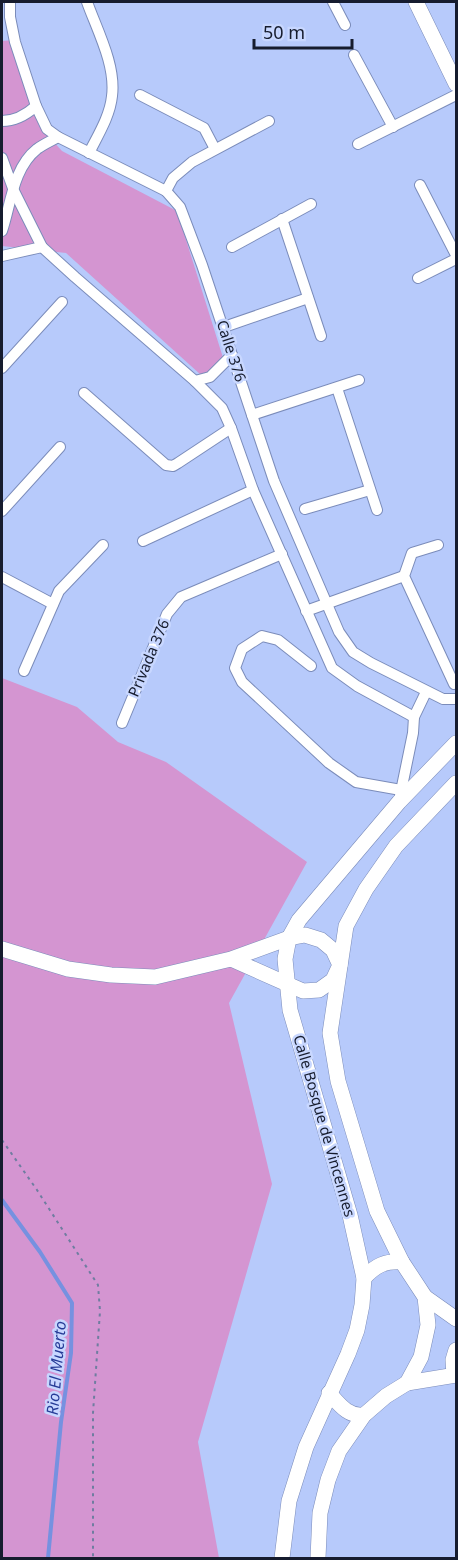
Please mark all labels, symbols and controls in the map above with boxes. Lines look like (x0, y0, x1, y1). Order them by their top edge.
scale bar (254, 12, 352, 50)
text: 50 m (263, 20, 305, 44)
street label: Calle 376 (213, 317, 251, 384)
street label: Privada 376 (123, 616, 173, 699)
street label: Calle Bosque de Vincennes (289, 1032, 361, 1219)
water label: Rio El Muerto (41, 1320, 71, 1416)

